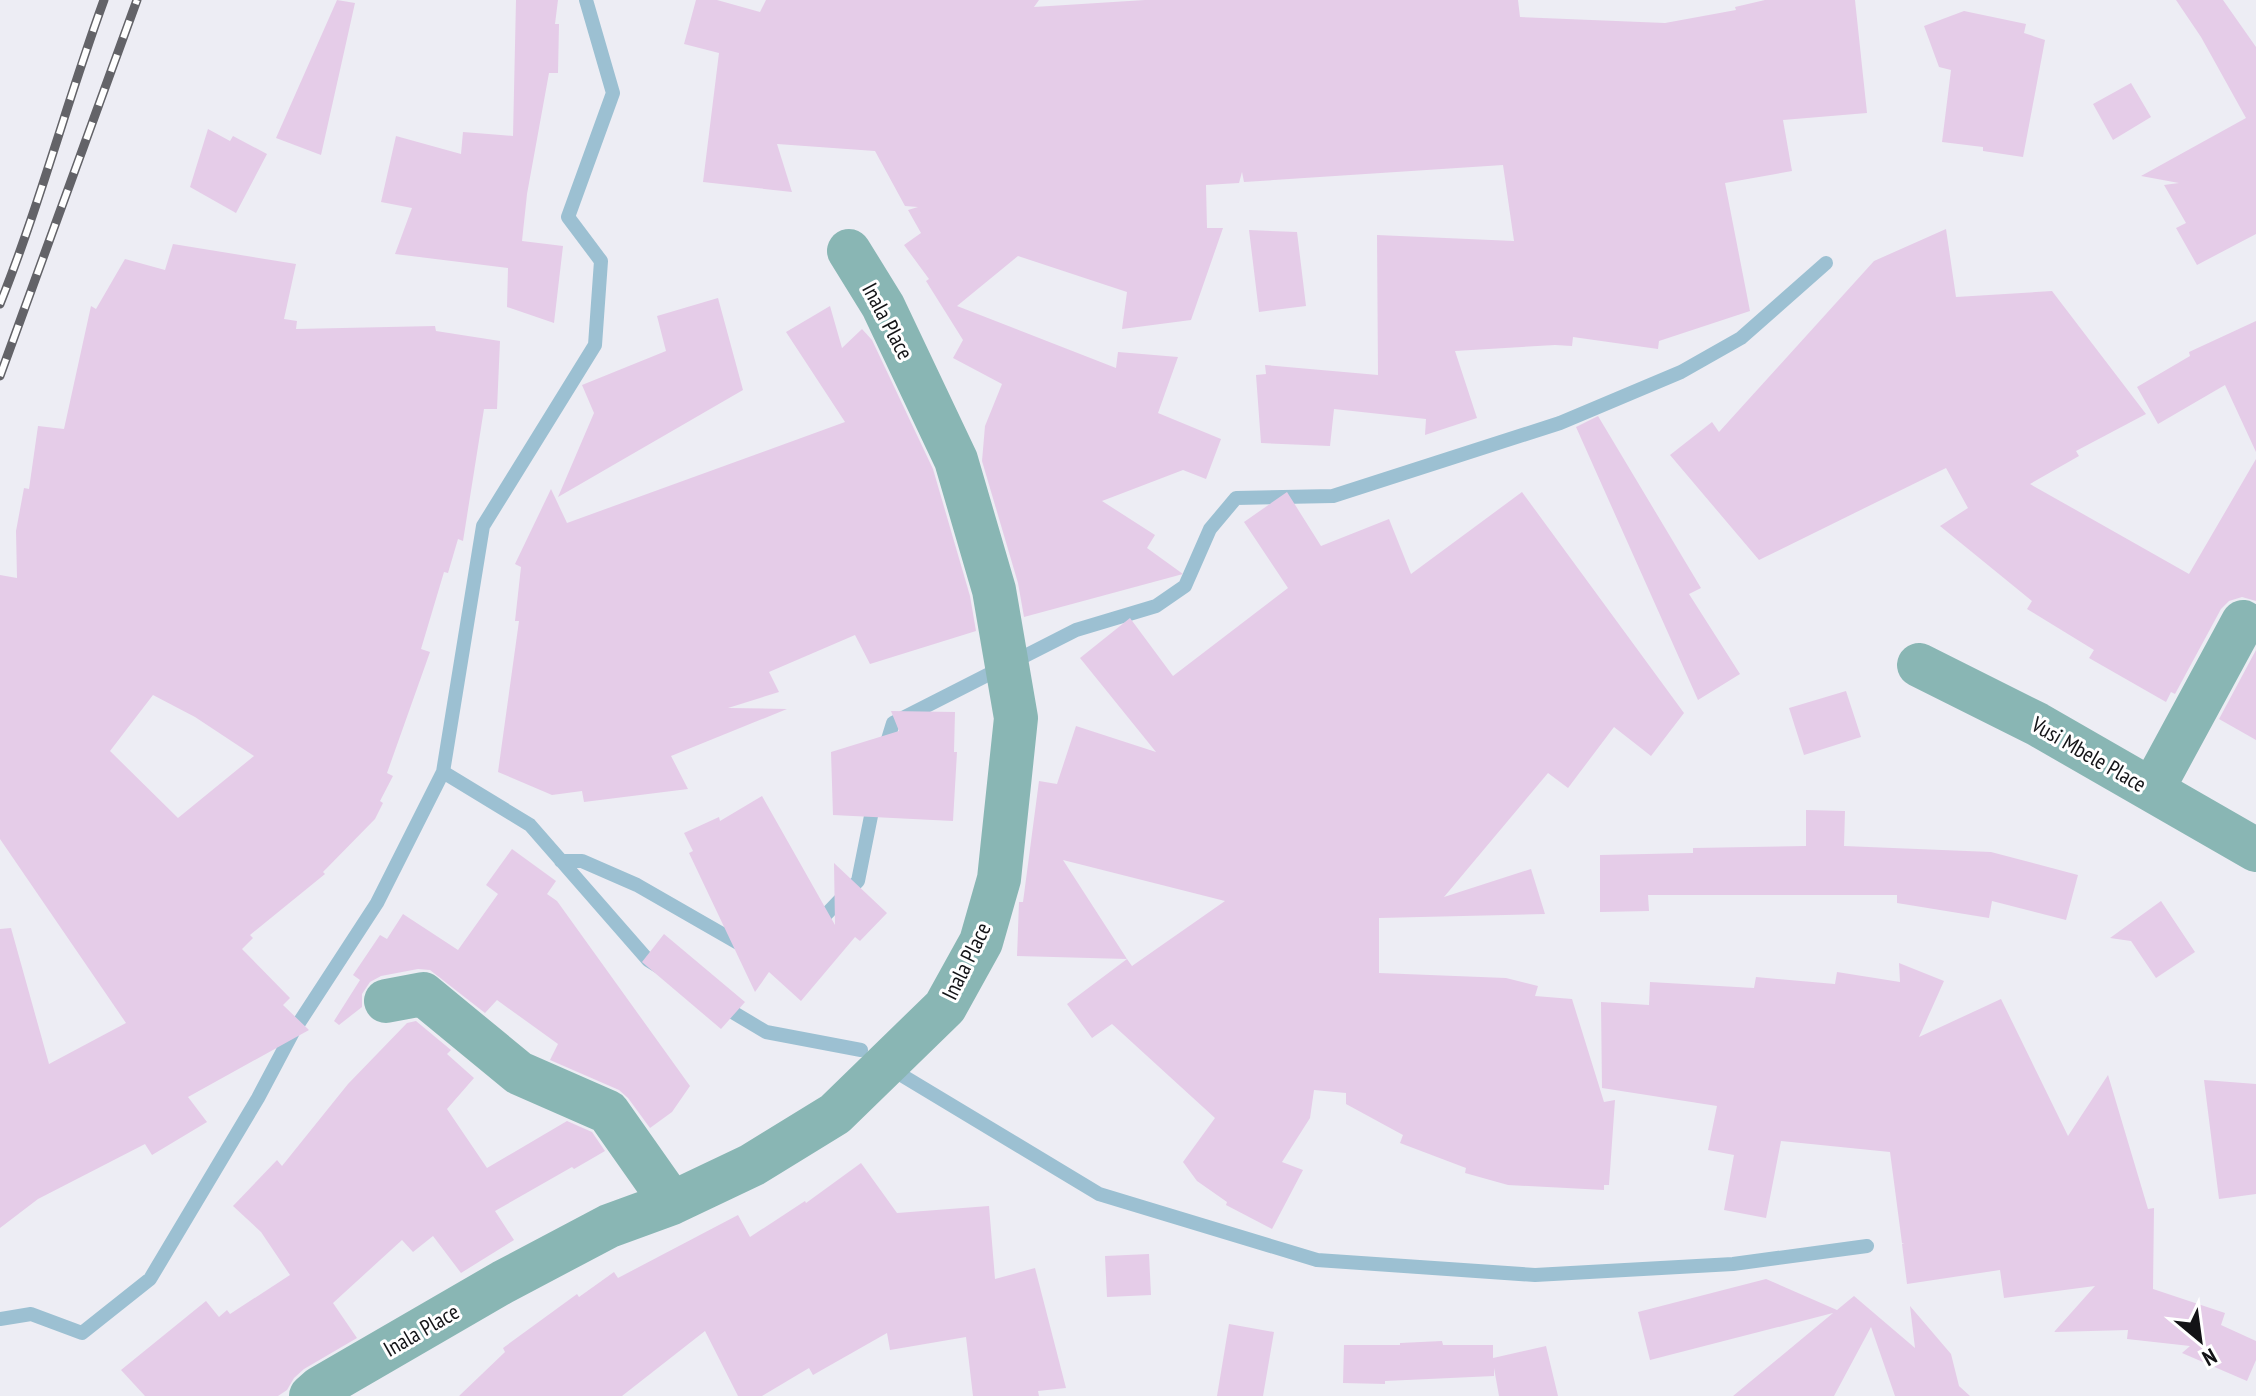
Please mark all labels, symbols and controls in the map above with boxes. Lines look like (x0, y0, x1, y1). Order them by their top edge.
street label: Inala Place (856, 278, 920, 364)
street label: Vusi Mbele Place (2026, 709, 2151, 798)
street label: Inala Place (935, 918, 997, 1004)
street label: Inala Place (378, 1297, 464, 1363)
north arrow (2160, 1300, 2240, 1380)
text: N (2198, 1342, 2222, 1373)

